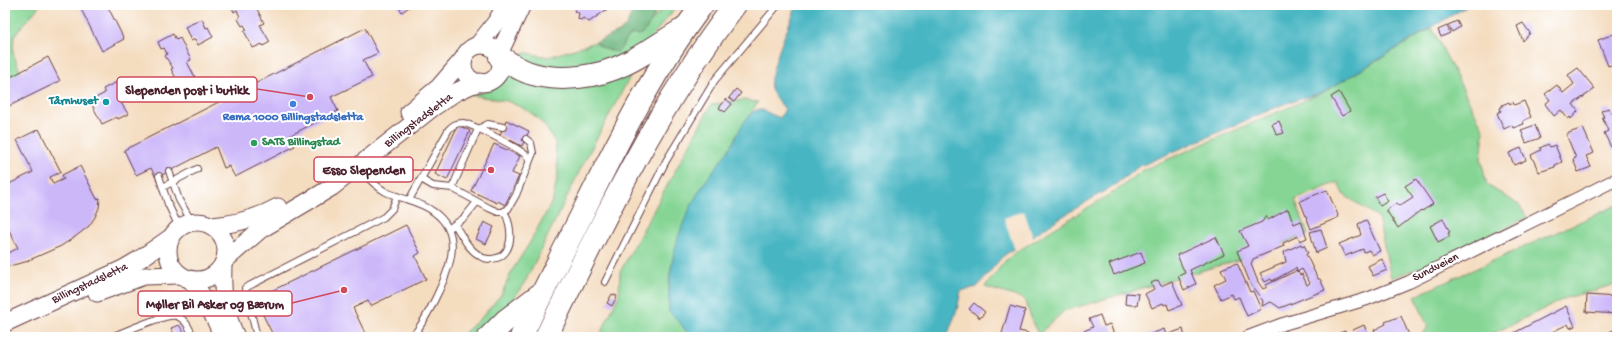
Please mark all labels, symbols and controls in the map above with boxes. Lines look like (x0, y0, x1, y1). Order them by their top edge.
callout: Slependen post i butikk (117, 77, 257, 102)
text: Slependen post i butikk (125, 84, 251, 100)
street label: Billingstadsletta (381, 91, 456, 152)
place label: Tårnhuset (48, 95, 99, 109)
marker: Tårnhuset (101, 97, 111, 107)
marker: Rema 1000 Billingstadsletta (288, 99, 298, 109)
place label: Rema 1000 Billingstadsletta (222, 111, 365, 125)
place label: SATS Billingstad (262, 136, 342, 150)
marker: SATS Billingstad (249, 138, 259, 148)
callout: Esso Slependen (314, 157, 413, 182)
text: Esso Slependen (323, 164, 406, 180)
street label: Sundveien (1411, 250, 1462, 286)
street label: Billingstadsletta (49, 260, 130, 308)
callout: Møller Bil Asker og Bærum (138, 291, 292, 316)
text: Møller Bil Asker og Bærum (146, 298, 285, 313)

